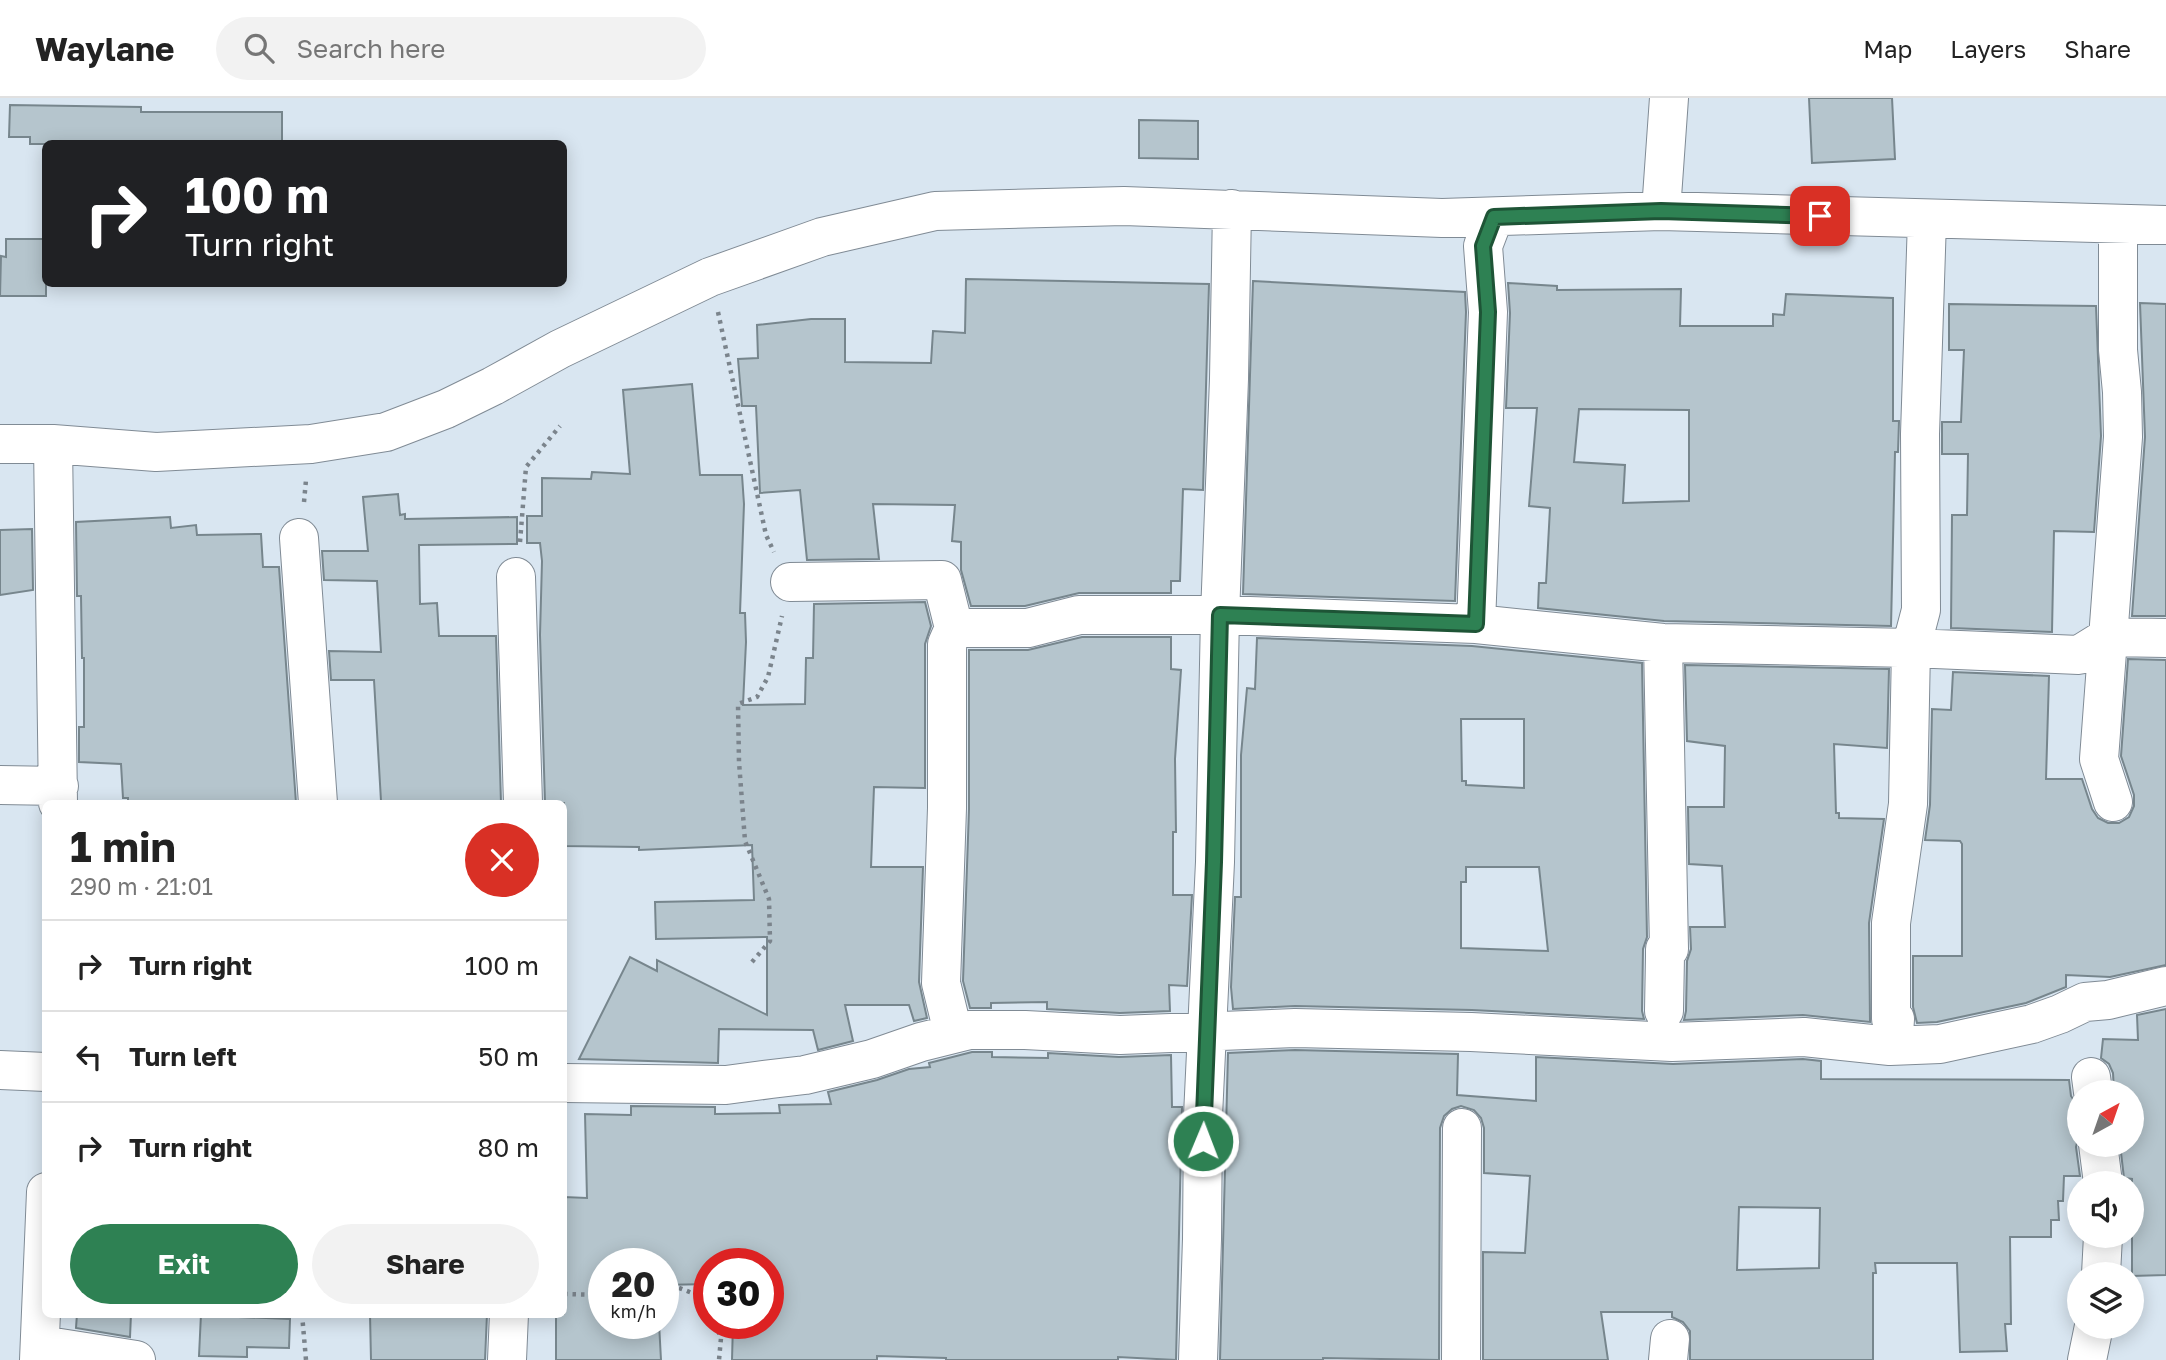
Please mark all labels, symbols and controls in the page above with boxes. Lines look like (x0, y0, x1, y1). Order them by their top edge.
search box (216, 17, 706, 80)
text: Waylane (35, 29, 174, 68)
icon: search (240, 29, 278, 67)
text: Search here (296, 33, 445, 64)
text: Map (1863, 34, 1912, 63)
text: Layers (1950, 34, 2026, 63)
text: Share (2064, 34, 2131, 63)
text: 100 m (185, 165, 329, 224)
icon: right (70, 168, 161, 259)
pin (1790, 186, 1850, 246)
icon: arrive (1801, 197, 1839, 235)
text: Turn right (185, 225, 334, 263)
text: 1 min (70, 821, 176, 871)
button: close (465, 823, 539, 897)
text: 290 m · 21:01 (70, 872, 213, 900)
icon: right (70, 947, 108, 985)
text: Turn right (129, 950, 252, 981)
text: 100 m (465, 950, 539, 981)
icon: left (70, 1038, 108, 1076)
text: Turn left (129, 1041, 237, 1072)
text: 50 m (478, 1041, 539, 1072)
north arrow (2067, 1080, 2144, 1157)
map controls (2067, 1080, 2144, 1339)
position arrow (1166, 1104, 1240, 1178)
icon: right (70, 1129, 108, 1167)
text: Turn right (129, 1132, 252, 1163)
text: 80 m (478, 1132, 539, 1163)
button: sound (2067, 1171, 2144, 1248)
button: Exit (70, 1224, 298, 1304)
button: Share (312, 1224, 539, 1304)
speed limit sign: 30 (693, 1248, 784, 1339)
button: layers (2067, 1262, 2144, 1339)
text: 20 (611, 1263, 656, 1305)
text: km/h (611, 1300, 656, 1322)

